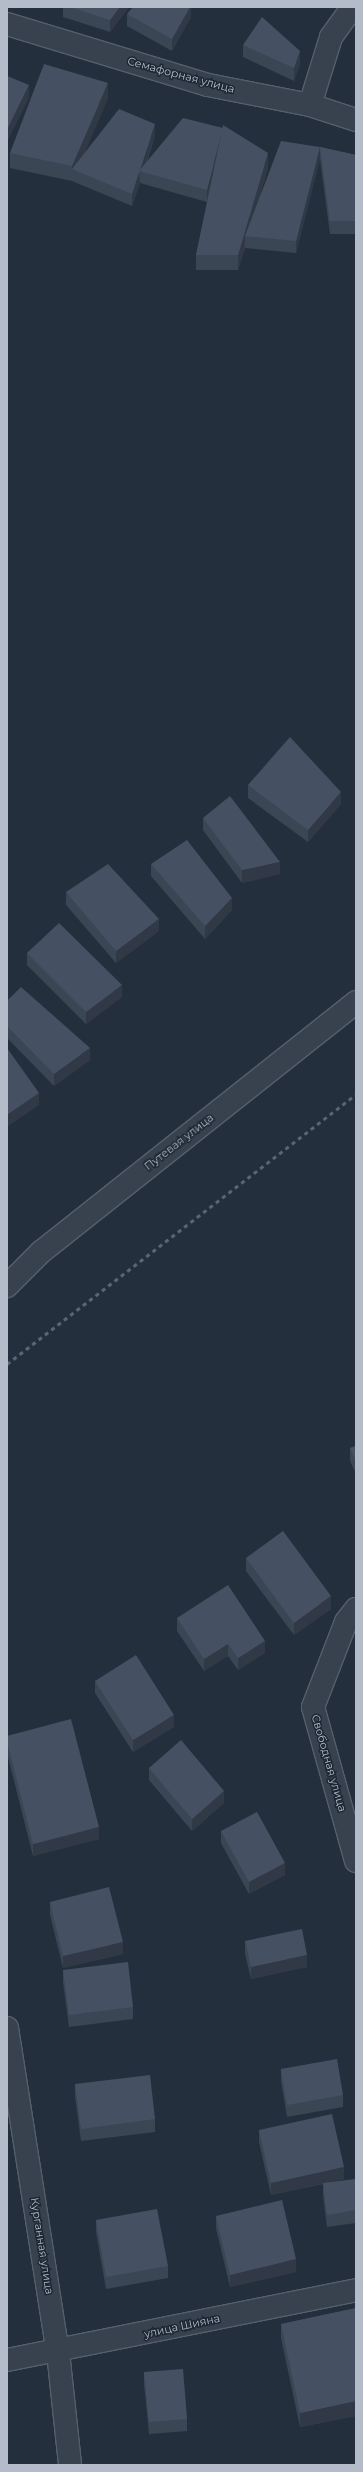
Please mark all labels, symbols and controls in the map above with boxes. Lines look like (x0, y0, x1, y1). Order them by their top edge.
street label: Семафорная улица (126, 54, 236, 96)
street label: Путевая улица (142, 1111, 216, 1173)
street label: Свободная улица (309, 1713, 349, 1813)
street label: Курганная улица (28, 2197, 56, 2295)
street label: улица Шияна (143, 2312, 221, 2340)

